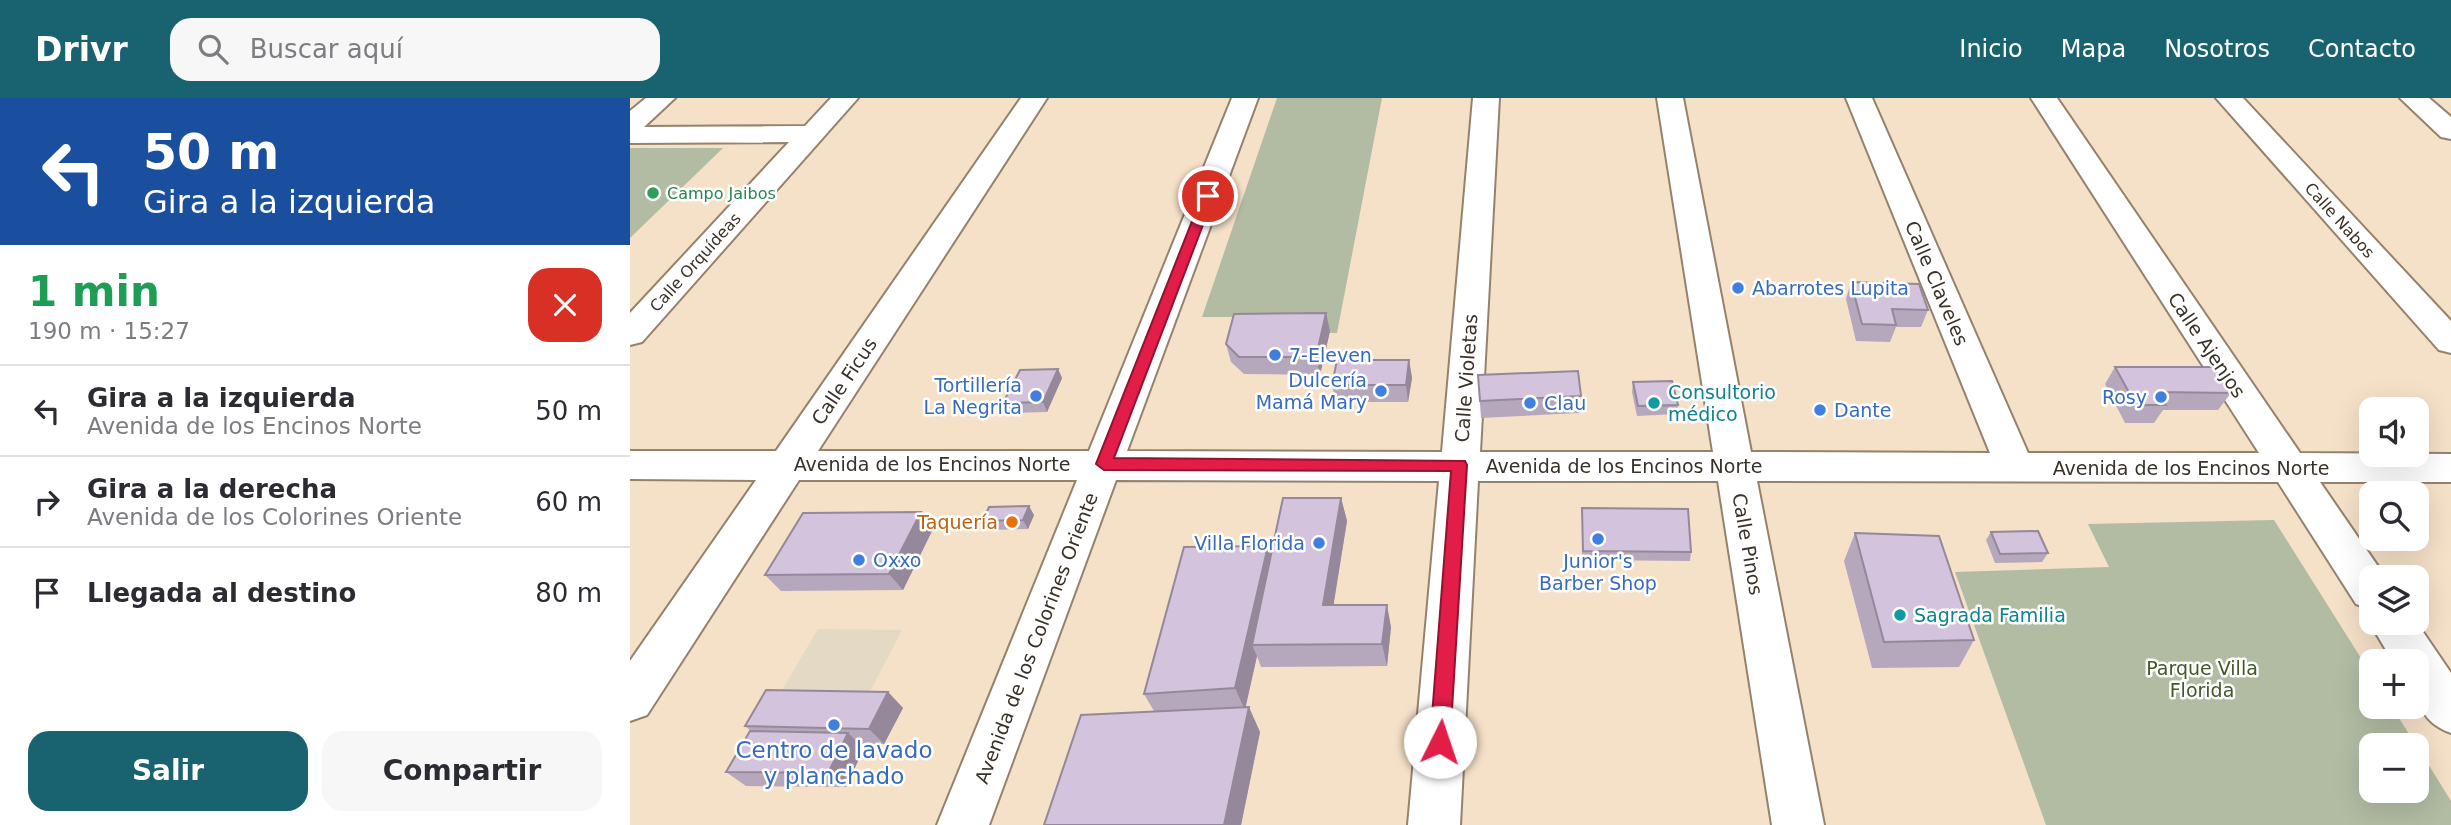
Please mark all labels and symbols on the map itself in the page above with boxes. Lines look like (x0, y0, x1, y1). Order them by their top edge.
pin (1178, 166, 1238, 226)
street label: Calle Nabos (2301, 179, 2378, 262)
place label: Campo Jaibos (667, 184, 776, 203)
marker: Campo Jaibos (645, 185, 661, 201)
street label: Calle Orquídeas (646, 209, 745, 316)
street label: Calle Claveles (1901, 217, 1973, 349)
place label: Abarrotes Lupita (1752, 277, 1909, 299)
marker: Abarrotes Lupita (1730, 280, 1746, 296)
street label: Calle Ajenjos (2164, 288, 2250, 402)
street label: Calle Violetas (1451, 313, 1481, 443)
street label: Calle Ficus (807, 333, 881, 429)
place label: 7-Eleven (1289, 344, 1372, 366)
marker: 7-Eleven (1267, 347, 1283, 363)
place label: Dulcería Mamá Mary (1256, 369, 1367, 413)
place label: Tortillería La Negrita (924, 374, 1022, 418)
place label: Consultorio médico (1668, 381, 1776, 425)
marker: Dulcería Mamá Mary (1373, 383, 1389, 399)
place label: Rosy (2102, 386, 2147, 408)
marker: Tortillería La Negrita (1028, 388, 1044, 404)
marker: Rosy (2153, 389, 2169, 405)
place label: Clau (1544, 392, 1586, 414)
marker: Clau (1522, 395, 1538, 411)
marker: Consultorio médico (1646, 395, 1662, 411)
place label: Dante (1834, 399, 1891, 421)
marker: Dante (1812, 402, 1828, 418)
street label: Avenida de los Encinos Norte (794, 453, 1070, 475)
street label: Avenida de los Encinos Norte (1486, 455, 1762, 477)
street label: Avenida de los Encinos Norte (2053, 457, 2329, 479)
street label: Avenida de los Colorines Oriente (970, 489, 1102, 787)
street label: Calle Pinos (1728, 491, 1768, 597)
place label: Taquería (916, 511, 998, 533)
marker: Taquería (1004, 514, 1020, 530)
marker: Junior's Barber Shop (1590, 531, 1606, 547)
place label: Villa Florida (1194, 532, 1305, 554)
marker: Villa Florida (1311, 535, 1327, 551)
place label: Oxxo (873, 549, 921, 571)
place label: Junior's Barber Shop (1539, 550, 1657, 594)
marker: Oxxo (851, 552, 867, 568)
place label: Sagrada Familia (1914, 604, 2066, 626)
marker: Sagrada Familia (1892, 607, 1908, 623)
park label: Parque Villa Florida (2146, 657, 2258, 701)
position arrow (1403, 705, 1477, 779)
marker: Centro de lavado y planchado (826, 717, 842, 733)
place label: Centro de lavado y planchado (735, 737, 933, 789)

